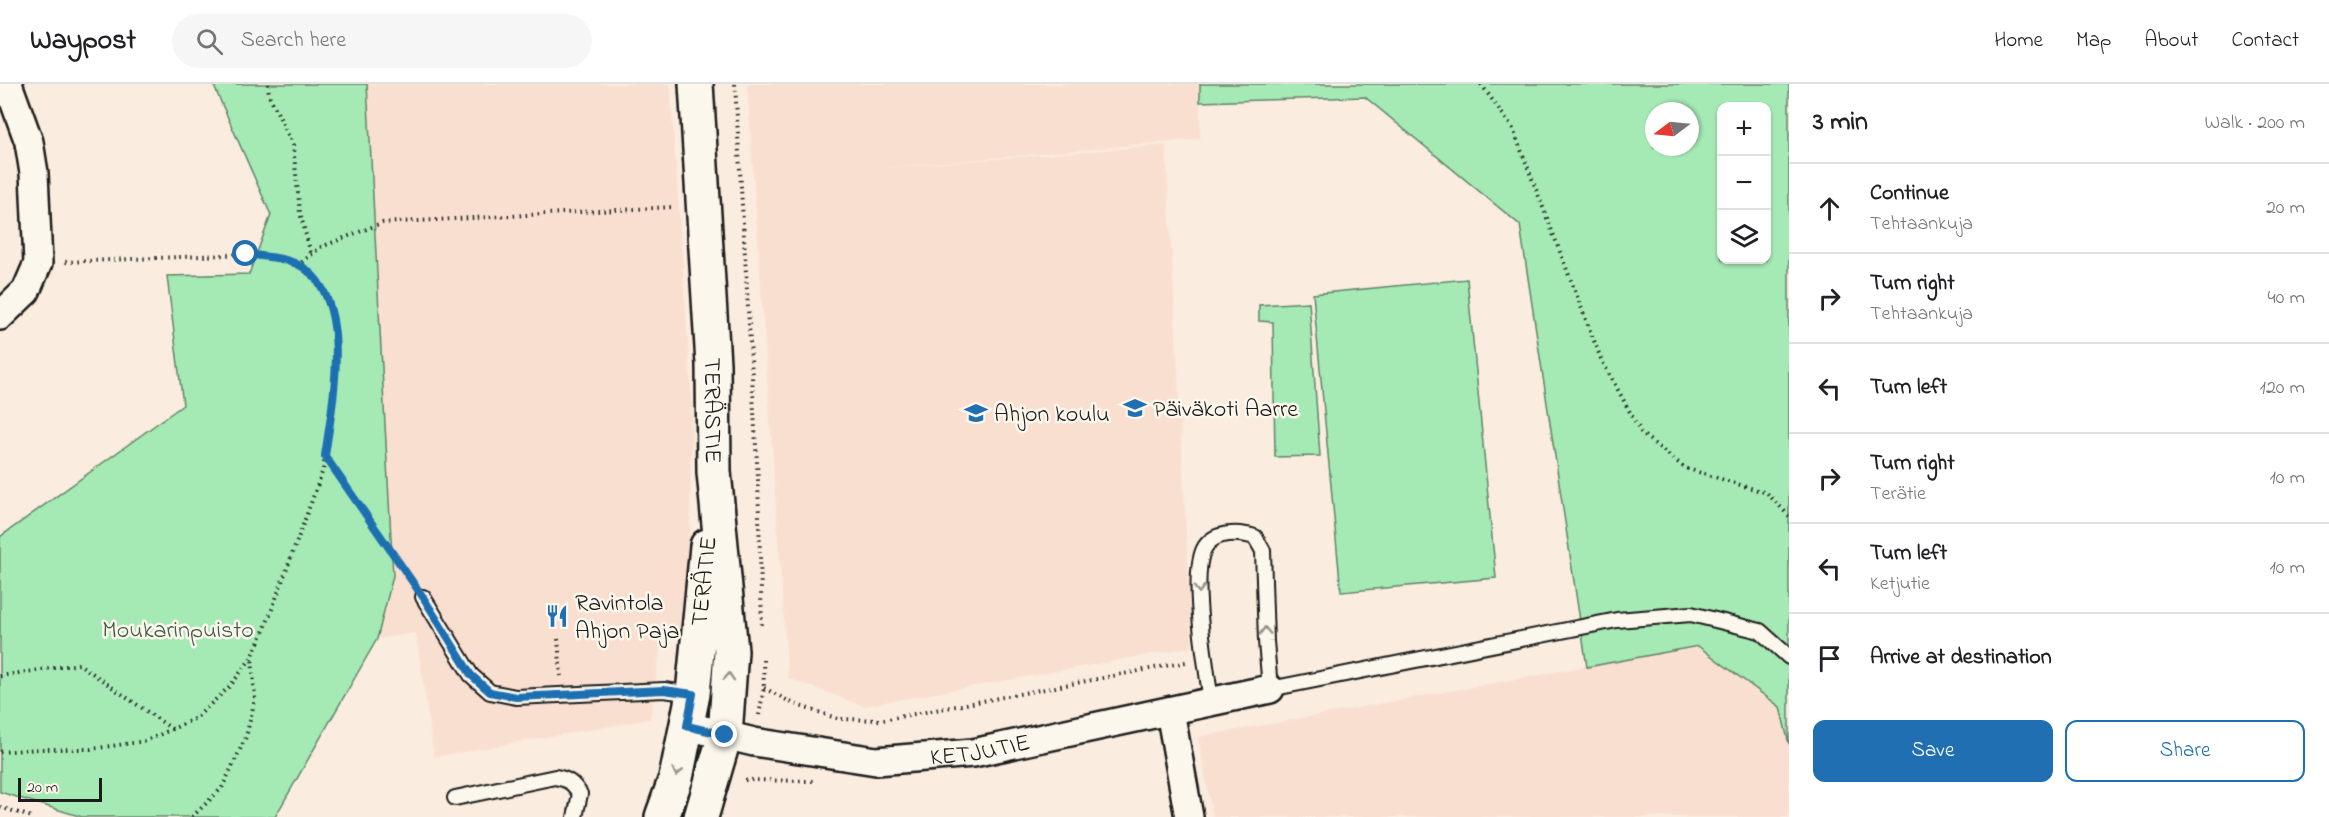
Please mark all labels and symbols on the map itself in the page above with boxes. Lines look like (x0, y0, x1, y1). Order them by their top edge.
north arrow (1645, 102, 1699, 156)
route start (232, 240, 258, 266)
street label: TERÄSTIE (693, 357, 729, 464)
place label: Päiväkoti Aarre (1153, 393, 1298, 428)
school or university icon: Päiväkoti Aarre (1122, 395, 1148, 421)
place label: Ahjon koulu (994, 398, 1110, 433)
school or university icon: Ahjon koulu (963, 400, 989, 426)
street label: TERÄTIE (683, 535, 728, 628)
one-way arrow (1193, 585, 1205, 594)
place label: Ravintola Ahjon Paja (575, 587, 679, 650)
restaurant icon: Ravintola Ahjon Paja (544, 603, 570, 629)
park label: Moukarinpuisto (102, 614, 254, 649)
one-way arrow (1259, 626, 1272, 635)
one-way arrow (722, 672, 735, 681)
route end (711, 721, 737, 747)
street label: KETJUTIE (929, 726, 1034, 776)
one-way arrow (671, 767, 684, 777)
scale bar (18, 775, 102, 802)

